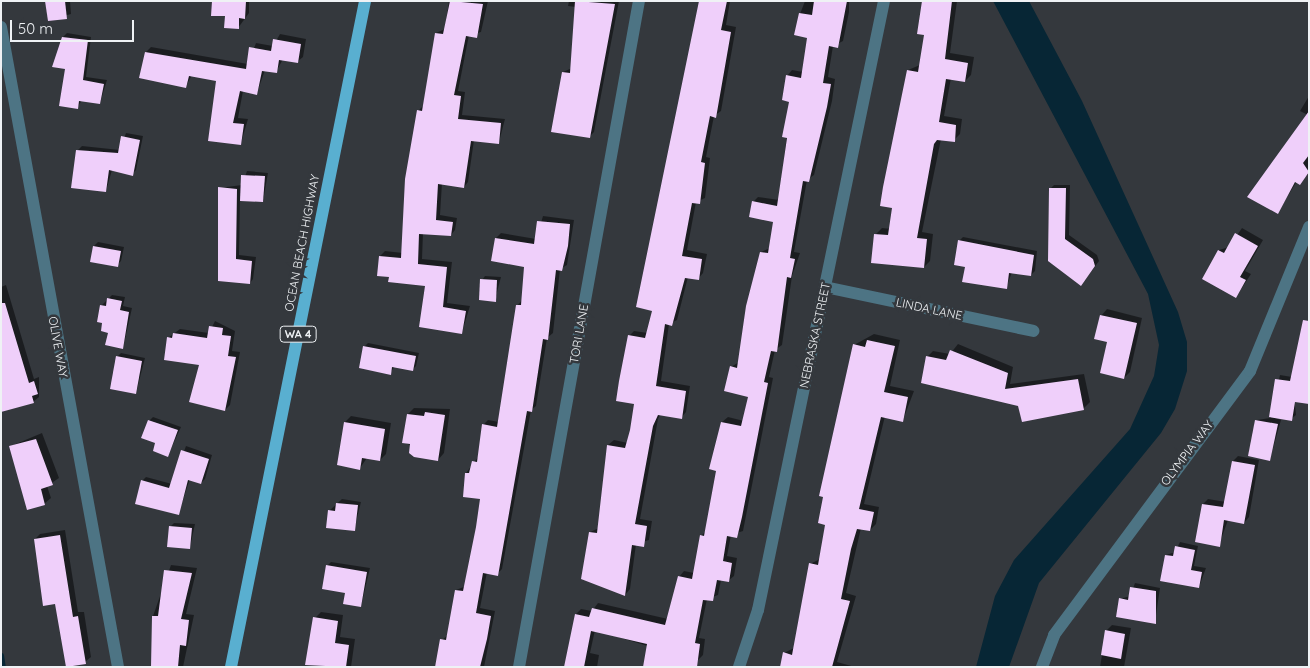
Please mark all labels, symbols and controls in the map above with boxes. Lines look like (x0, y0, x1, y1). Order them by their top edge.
scale bar (12, 10, 136, 42)
text: 50 m (18, 19, 53, 38)
street label: OCEAN BEACH HIGHWAY (282, 173, 322, 313)
street label: NEBRASKA STREET (797, 281, 833, 389)
street label: LINDA LANE (895, 295, 963, 323)
street label: TORI LANE (567, 303, 591, 365)
street label: OLIVE WAY (46, 315, 70, 379)
road number: WA 4 (279, 326, 317, 342)
street label: OLYMPIA WAY (1158, 418, 1216, 488)

